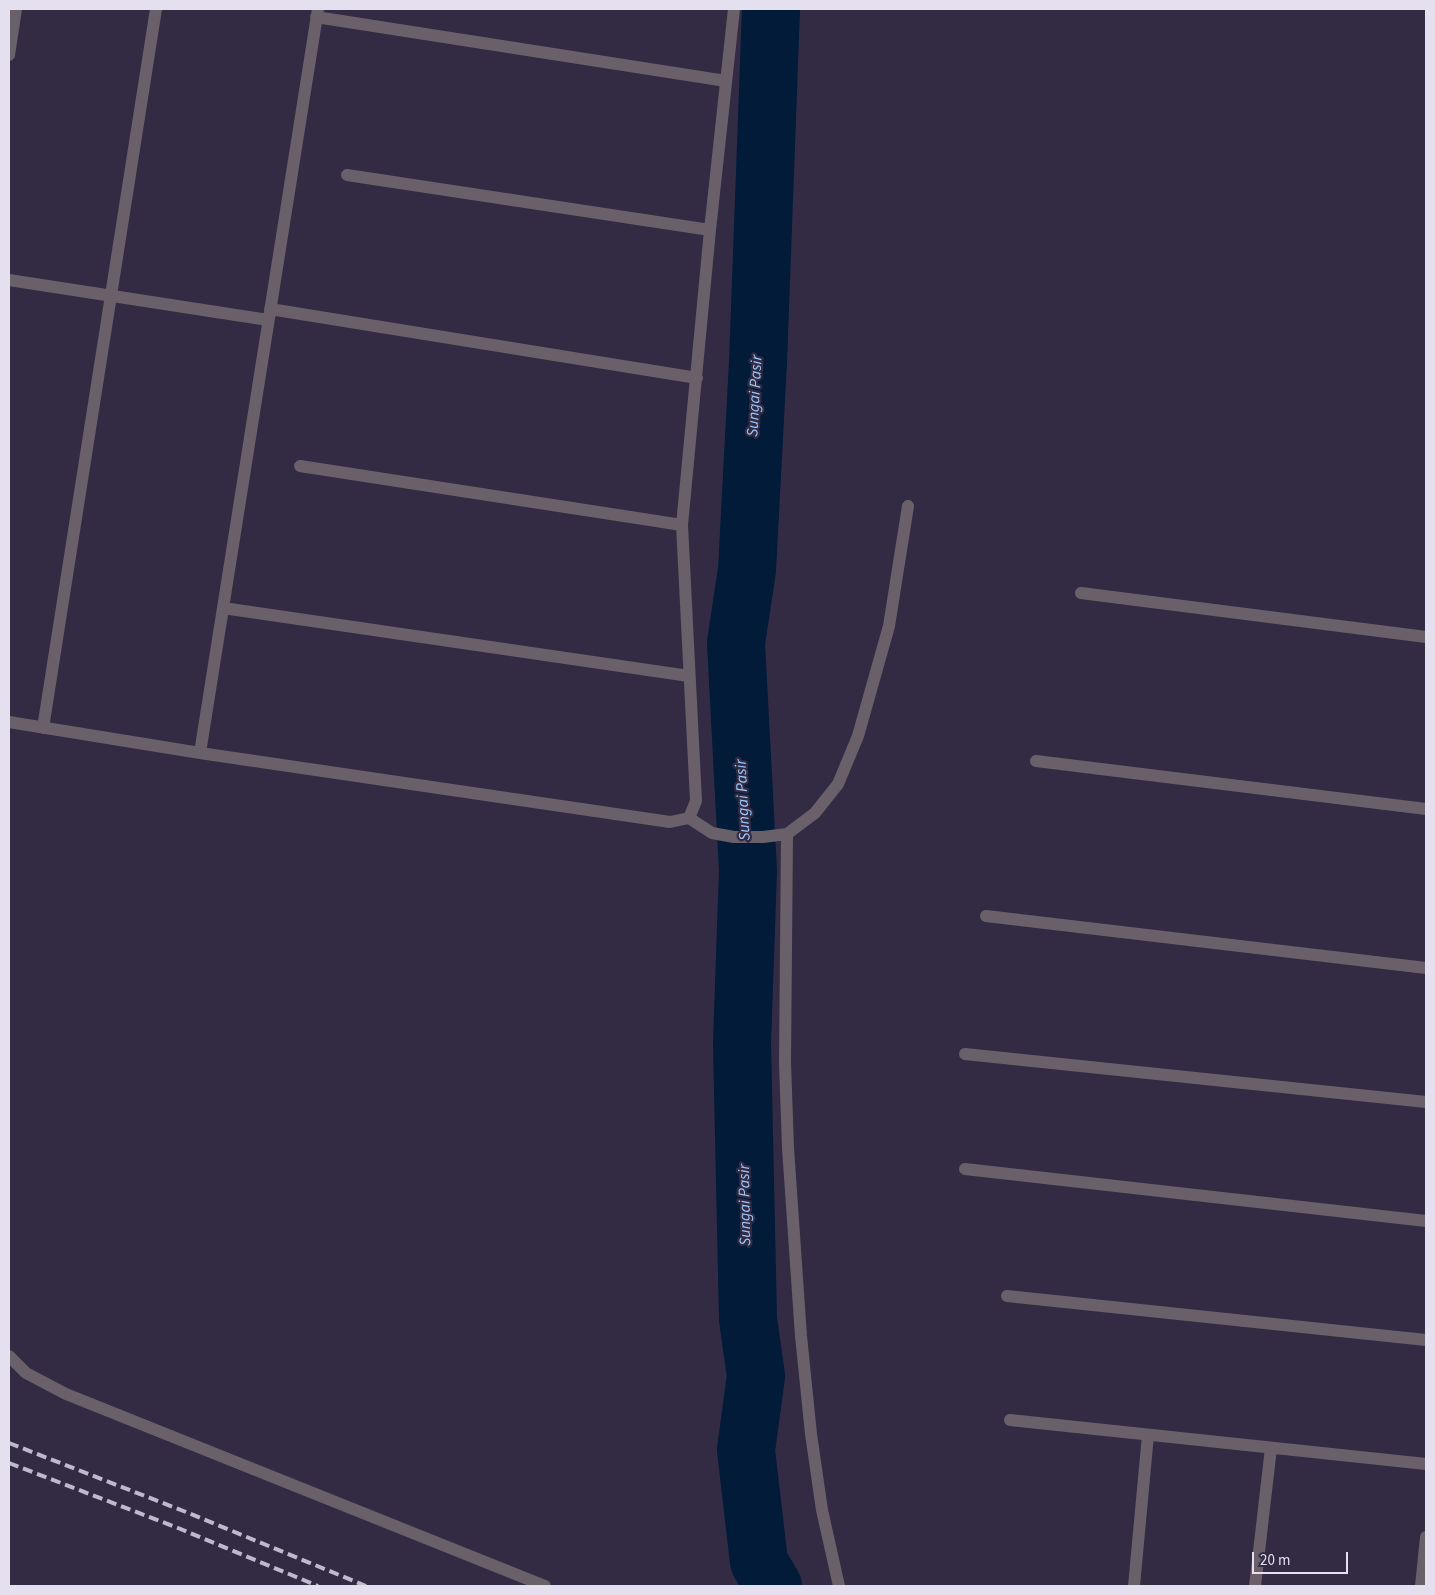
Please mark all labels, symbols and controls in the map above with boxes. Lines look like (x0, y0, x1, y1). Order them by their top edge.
water label: Sungai Pasir (744, 355, 768, 437)
water label: Sungai Pasir (732, 759, 756, 841)
water label: Sungai Pasir (736, 1164, 756, 1246)
scale bar (1255, 1542, 1351, 1574)
text: 20 m (1260, 1550, 1290, 1571)

